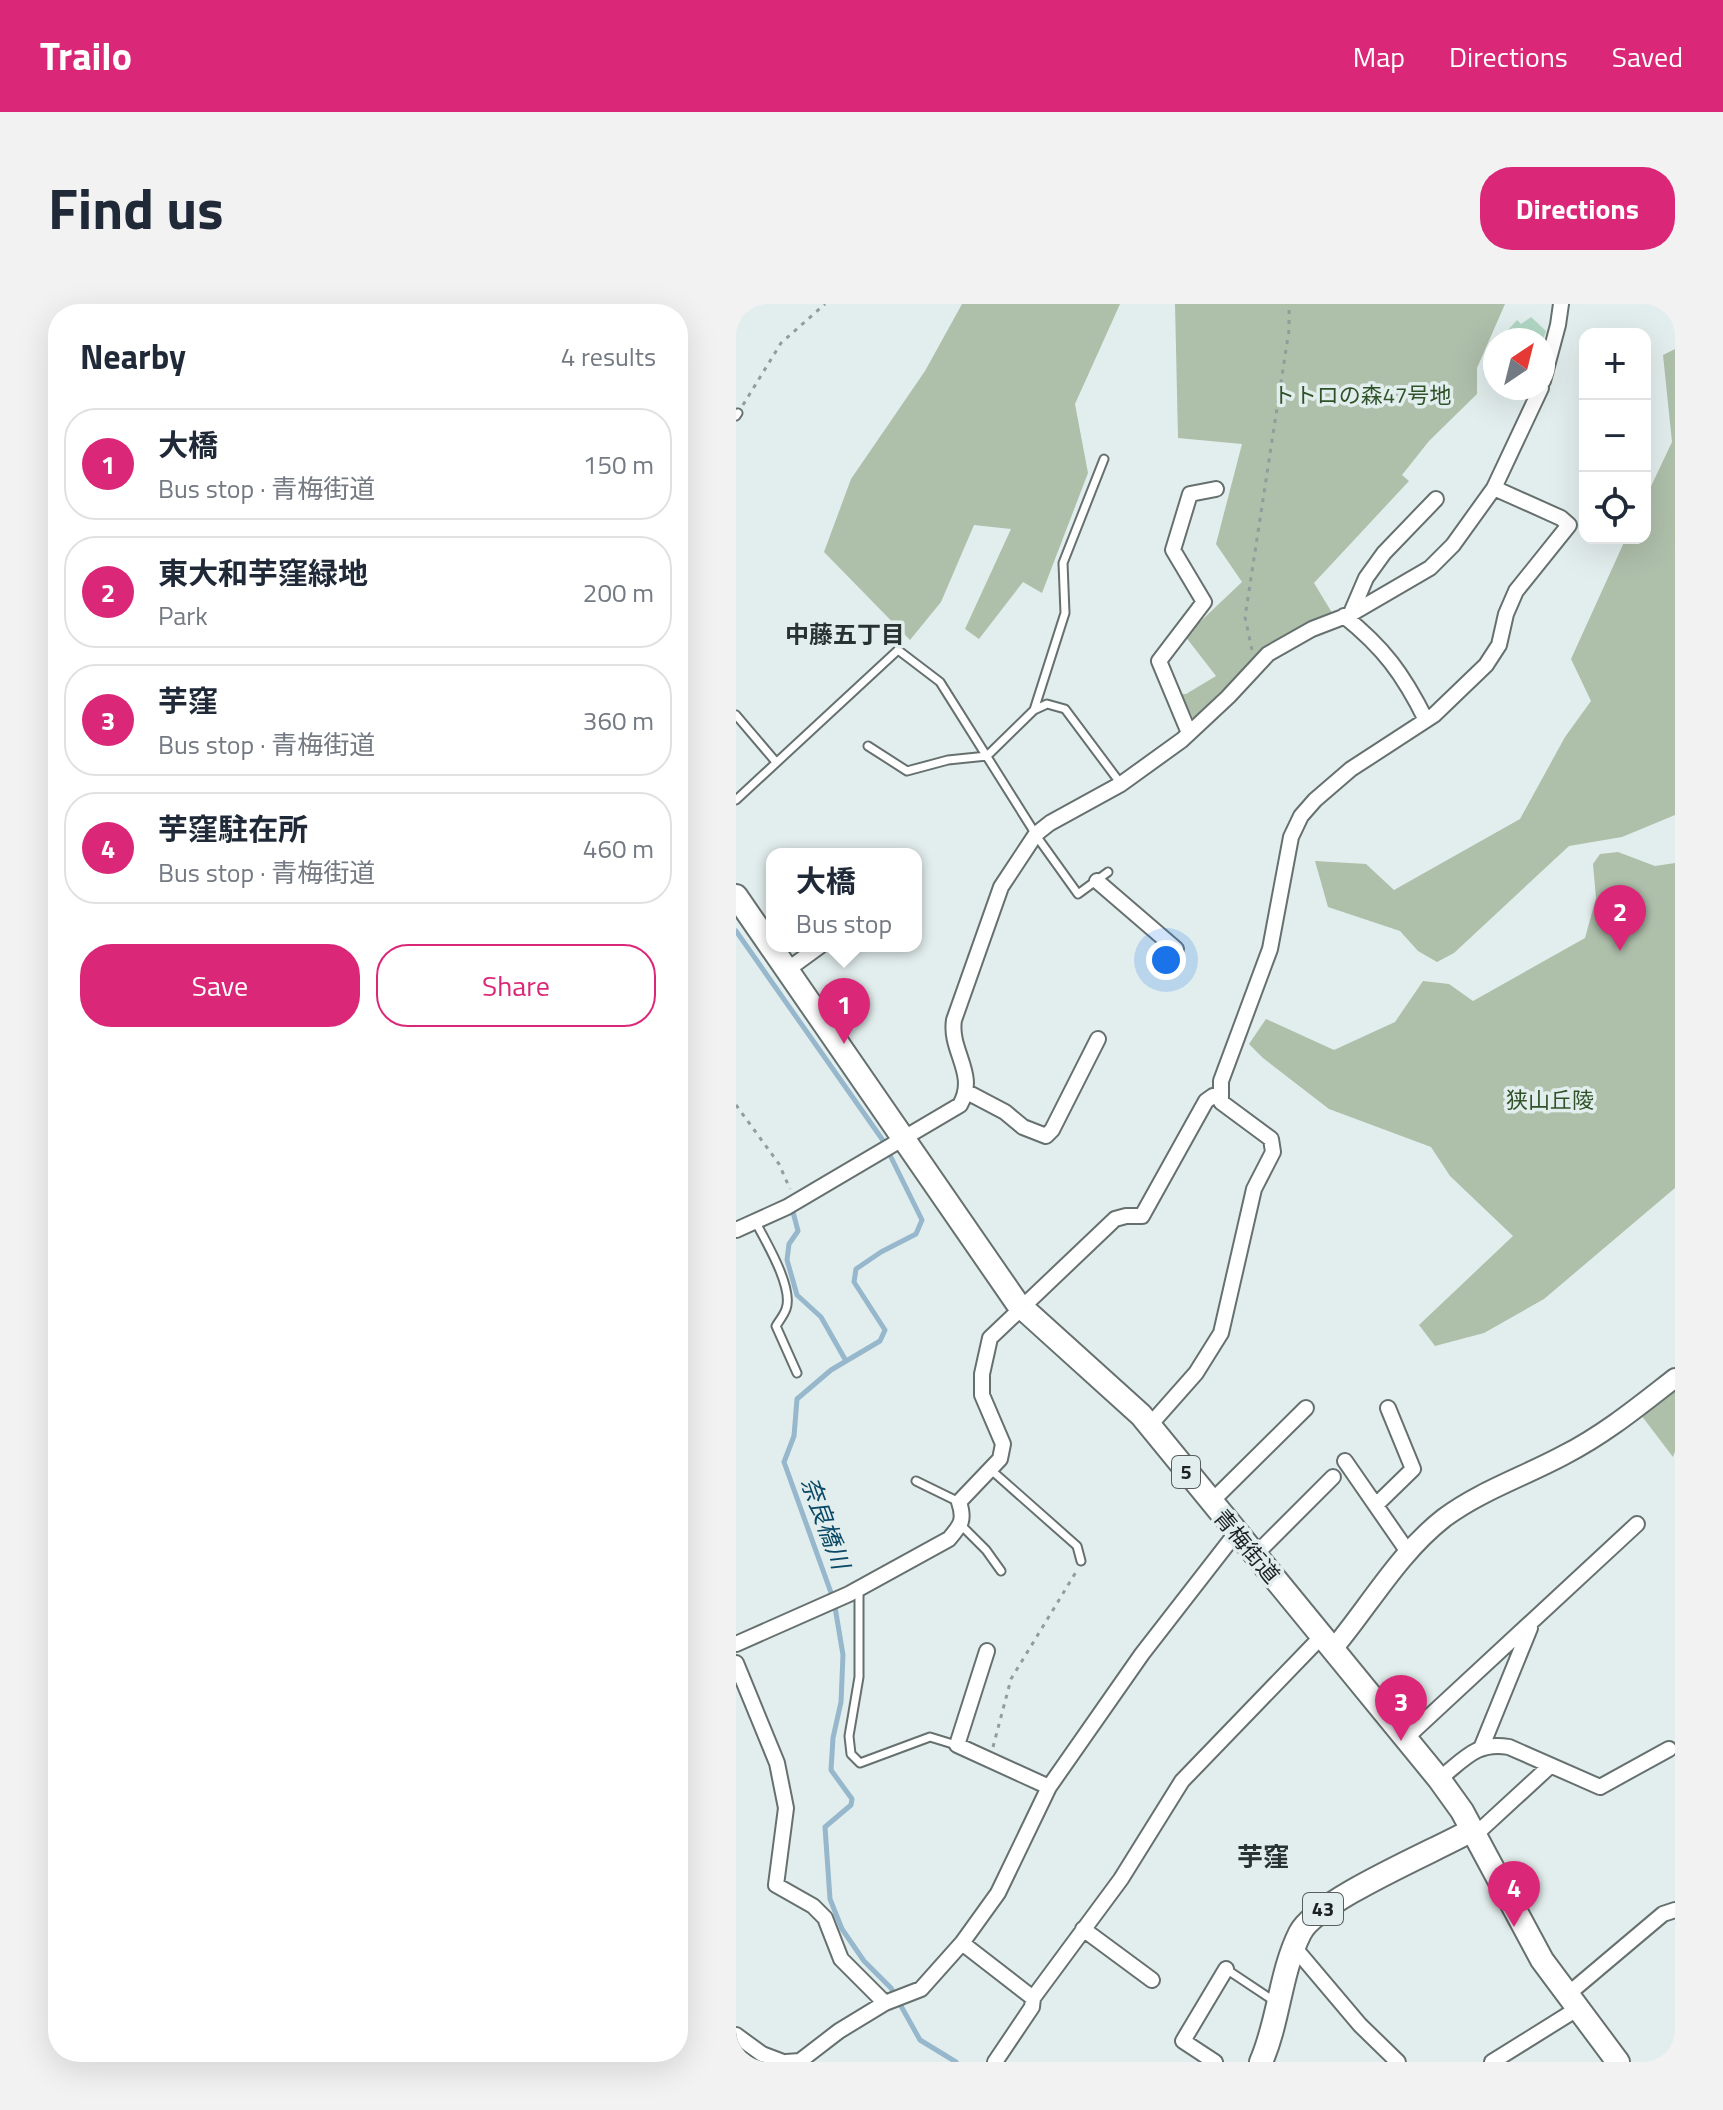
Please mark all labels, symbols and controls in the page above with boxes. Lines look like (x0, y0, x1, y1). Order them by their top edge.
text: Trailo (40, 27, 132, 85)
text: Map (1353, 35, 1405, 78)
text: Directions (1449, 35, 1568, 78)
text: Saved (1612, 35, 1683, 78)
text: Find us (48, 166, 224, 251)
button: Directions (1480, 167, 1675, 250)
north arrow (1483, 328, 1555, 400)
map controls (1579, 328, 1651, 544)
button: + (1579, 328, 1651, 400)
text: Nearby (80, 330, 186, 382)
text: 4 results (561, 337, 656, 376)
park label: トトロの森47号地 (1273, 378, 1451, 412)
button: − (1579, 400, 1651, 472)
text: 大橋 (158, 422, 218, 468)
text: 1 (101, 445, 115, 484)
text: 150 m (583, 445, 654, 484)
text: Bus stop · 青梅街道 (158, 469, 375, 508)
button: locate (1579, 472, 1651, 544)
text: 東大和芋窪緑地 (158, 550, 368, 596)
text: 2 (101, 573, 115, 612)
text: 200 m (583, 573, 654, 612)
text: Park (158, 596, 208, 635)
district label: 中藤五丁目 (785, 616, 905, 652)
text: 芋窪 (158, 678, 218, 724)
text: 3 (101, 701, 115, 740)
text: 360 m (583, 701, 654, 740)
text: Bus stop · 青梅街道 (158, 725, 375, 764)
text: 芋窪駐在所 (158, 806, 308, 852)
text: 4 (101, 829, 115, 868)
text: 460 m (583, 829, 654, 868)
popup (766, 848, 922, 952)
text: Bus stop · 青梅街道 (158, 853, 375, 892)
text: 大橋 (796, 858, 856, 904)
pin: 2 (1594, 885, 1646, 951)
text: Bus stop (796, 904, 892, 943)
your location (1146, 940, 1186, 980)
button: Save (80, 944, 360, 1027)
button: Share (376, 944, 656, 1027)
pin: 1 (818, 978, 870, 1044)
park label: 狭山丘陵 (1506, 1083, 1594, 1117)
road number: 5 (1172, 1456, 1200, 1488)
water label: 奈良橋川 (793, 1471, 860, 1577)
street label: 青梅街道 (1206, 1501, 1288, 1591)
pin: 3 (1375, 1675, 1427, 1741)
district label: 芋窪 (1237, 1837, 1289, 1876)
pin: 4 (1488, 1861, 1540, 1927)
road number: 43 (1303, 1893, 1343, 1925)

